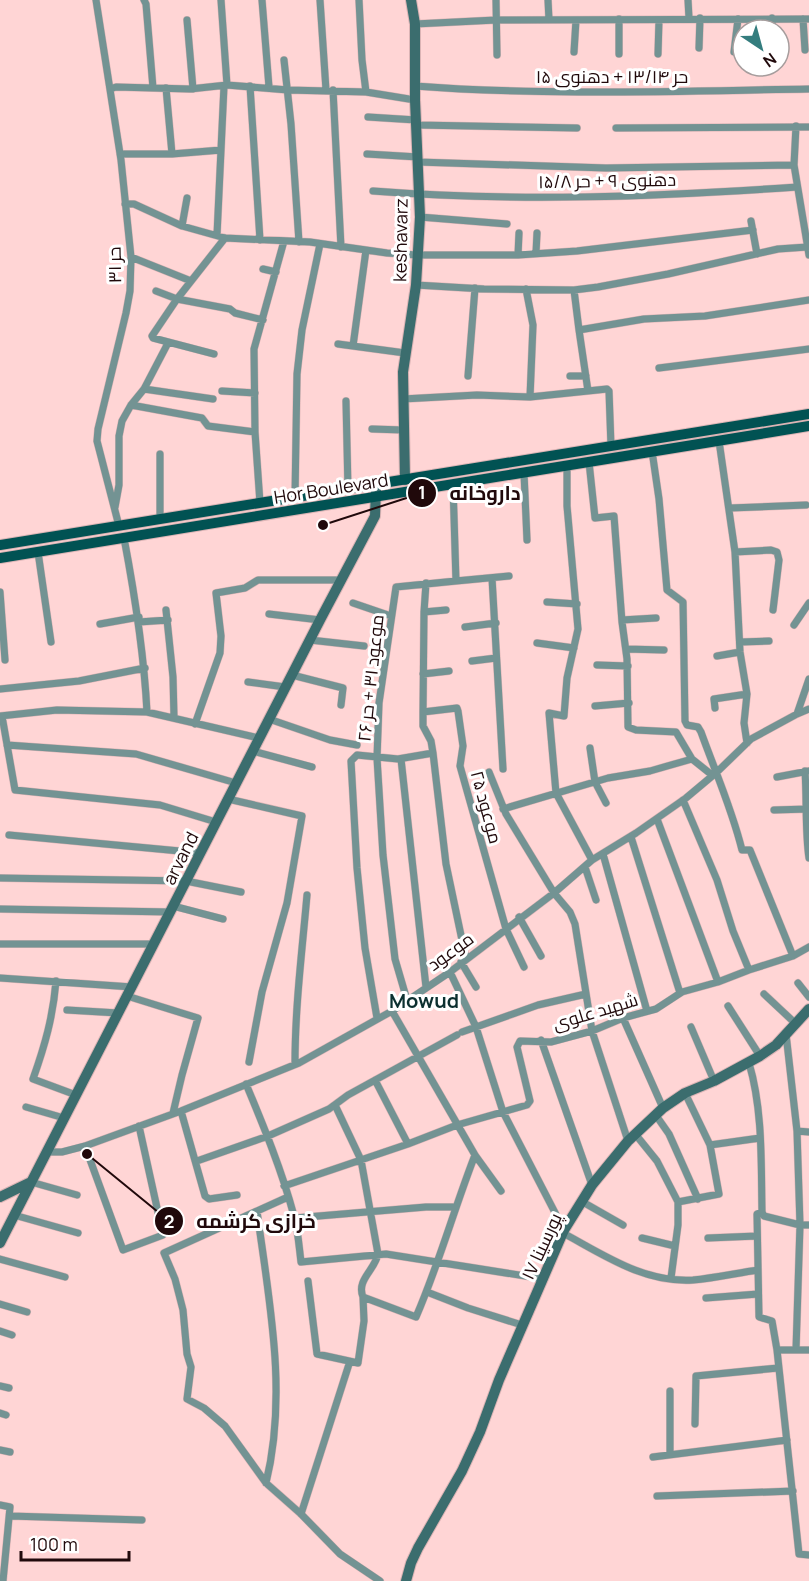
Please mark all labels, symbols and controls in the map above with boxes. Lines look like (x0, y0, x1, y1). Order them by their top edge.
north arrow (731, 18, 791, 78)
text: N (759, 48, 781, 72)
street label: حر ۱۳/۱۴ + دهنوی ۱۵ (536, 64, 688, 88)
street label: دهنوی ۹ + حر ۱۵/۸ (538, 167, 676, 193)
street label: keshavarz (387, 198, 413, 282)
street label: حر ۳۱ (102, 246, 126, 284)
street label: Hor Boulevard (272, 467, 390, 509)
callout: داروخانه (407, 474, 532, 512)
text: داروخانه (449, 479, 521, 506)
text: 1 (418, 480, 426, 504)
street label: موعود ۳۱ + حر ۲۶ (351, 613, 389, 743)
street label: موعود ۲۵ (466, 768, 508, 846)
street label: arvand (157, 827, 203, 889)
street label: موعود (422, 926, 478, 976)
district label: Mowud (389, 987, 459, 1014)
street label: شهید علوی (549, 987, 641, 1035)
callout: خرازی کرشمه (154, 1202, 327, 1240)
text: خرازی کرشمه (196, 1207, 316, 1234)
text: 2 (164, 1209, 174, 1233)
street label: پورسینا ۱۷ (515, 1209, 568, 1284)
scale bar (21, 1524, 129, 1562)
text: 100 m (30, 1532, 78, 1556)

